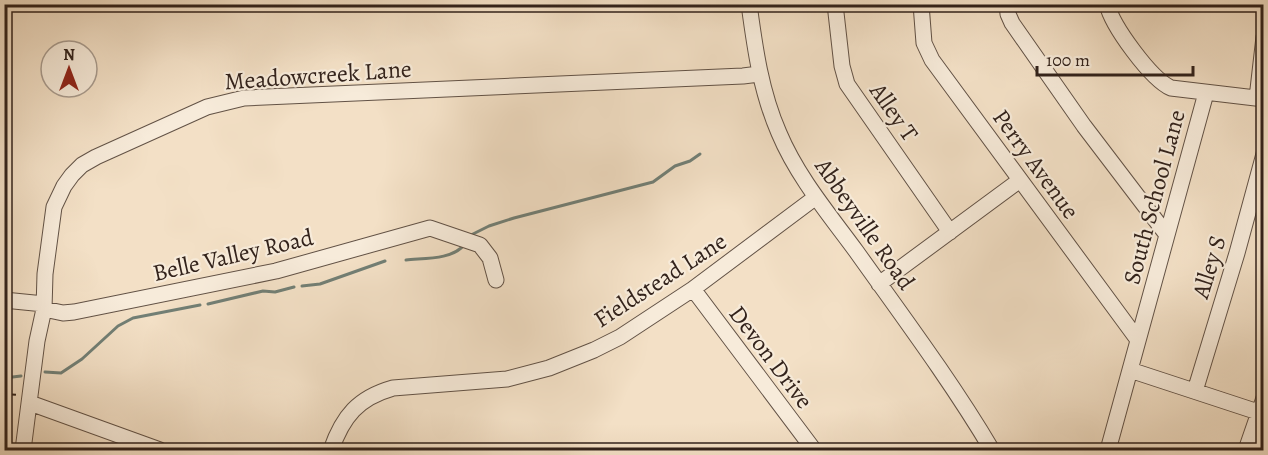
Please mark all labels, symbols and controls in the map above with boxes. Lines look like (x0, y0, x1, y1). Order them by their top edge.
north arrow (39, 39, 99, 99)
scale bar (1037, 39, 1193, 77)
text: N (63, 44, 75, 66)
text: 100 m (1046, 48, 1090, 72)
street label: Meadowcreek Lane (223, 53, 413, 97)
street label: Alley T (862, 76, 926, 148)
street label: Perry Avenue (985, 103, 1087, 225)
street label: South School Lane (1115, 106, 1193, 288)
street label: Abbeyville Road (807, 151, 922, 296)
street label: Belle Valley Road (150, 221, 317, 289)
street label: Fieldstead Lane (587, 225, 733, 335)
street label: Alley S (1184, 232, 1234, 303)
street label: Devon Drive (722, 299, 820, 415)

